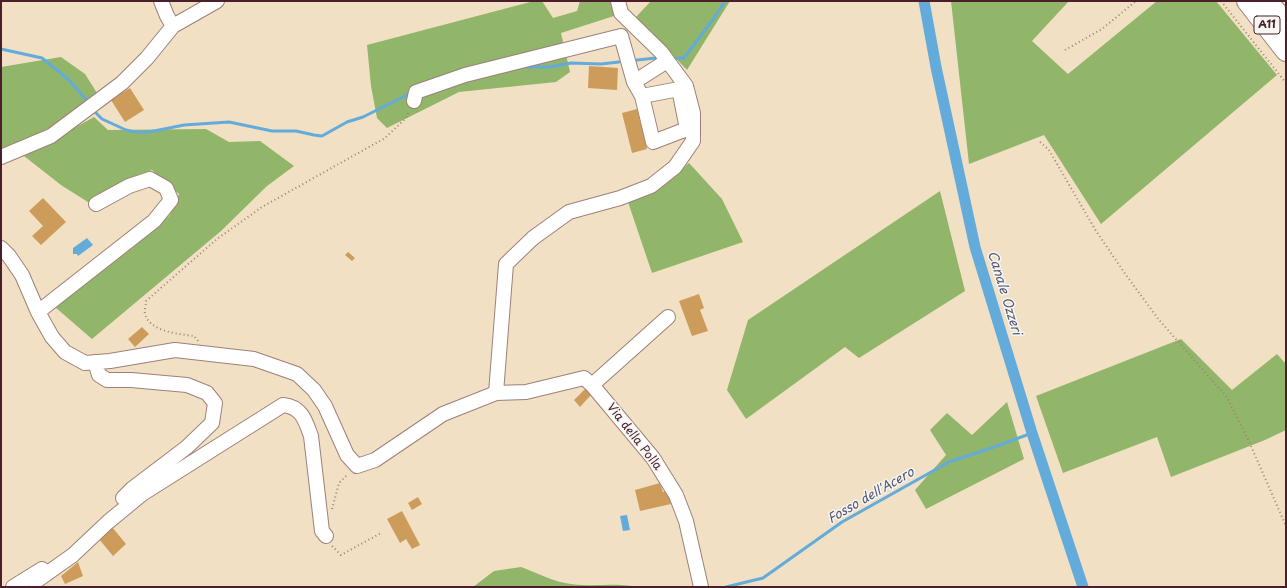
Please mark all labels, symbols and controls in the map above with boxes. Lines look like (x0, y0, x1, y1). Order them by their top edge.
road number: A11 (1254, 16, 1280, 34)
water label: Canale Ozzeri (984, 249, 1024, 337)
street label: Via della Polla (603, 401, 665, 473)
water label: Fosso dell'Acero (825, 465, 917, 527)

